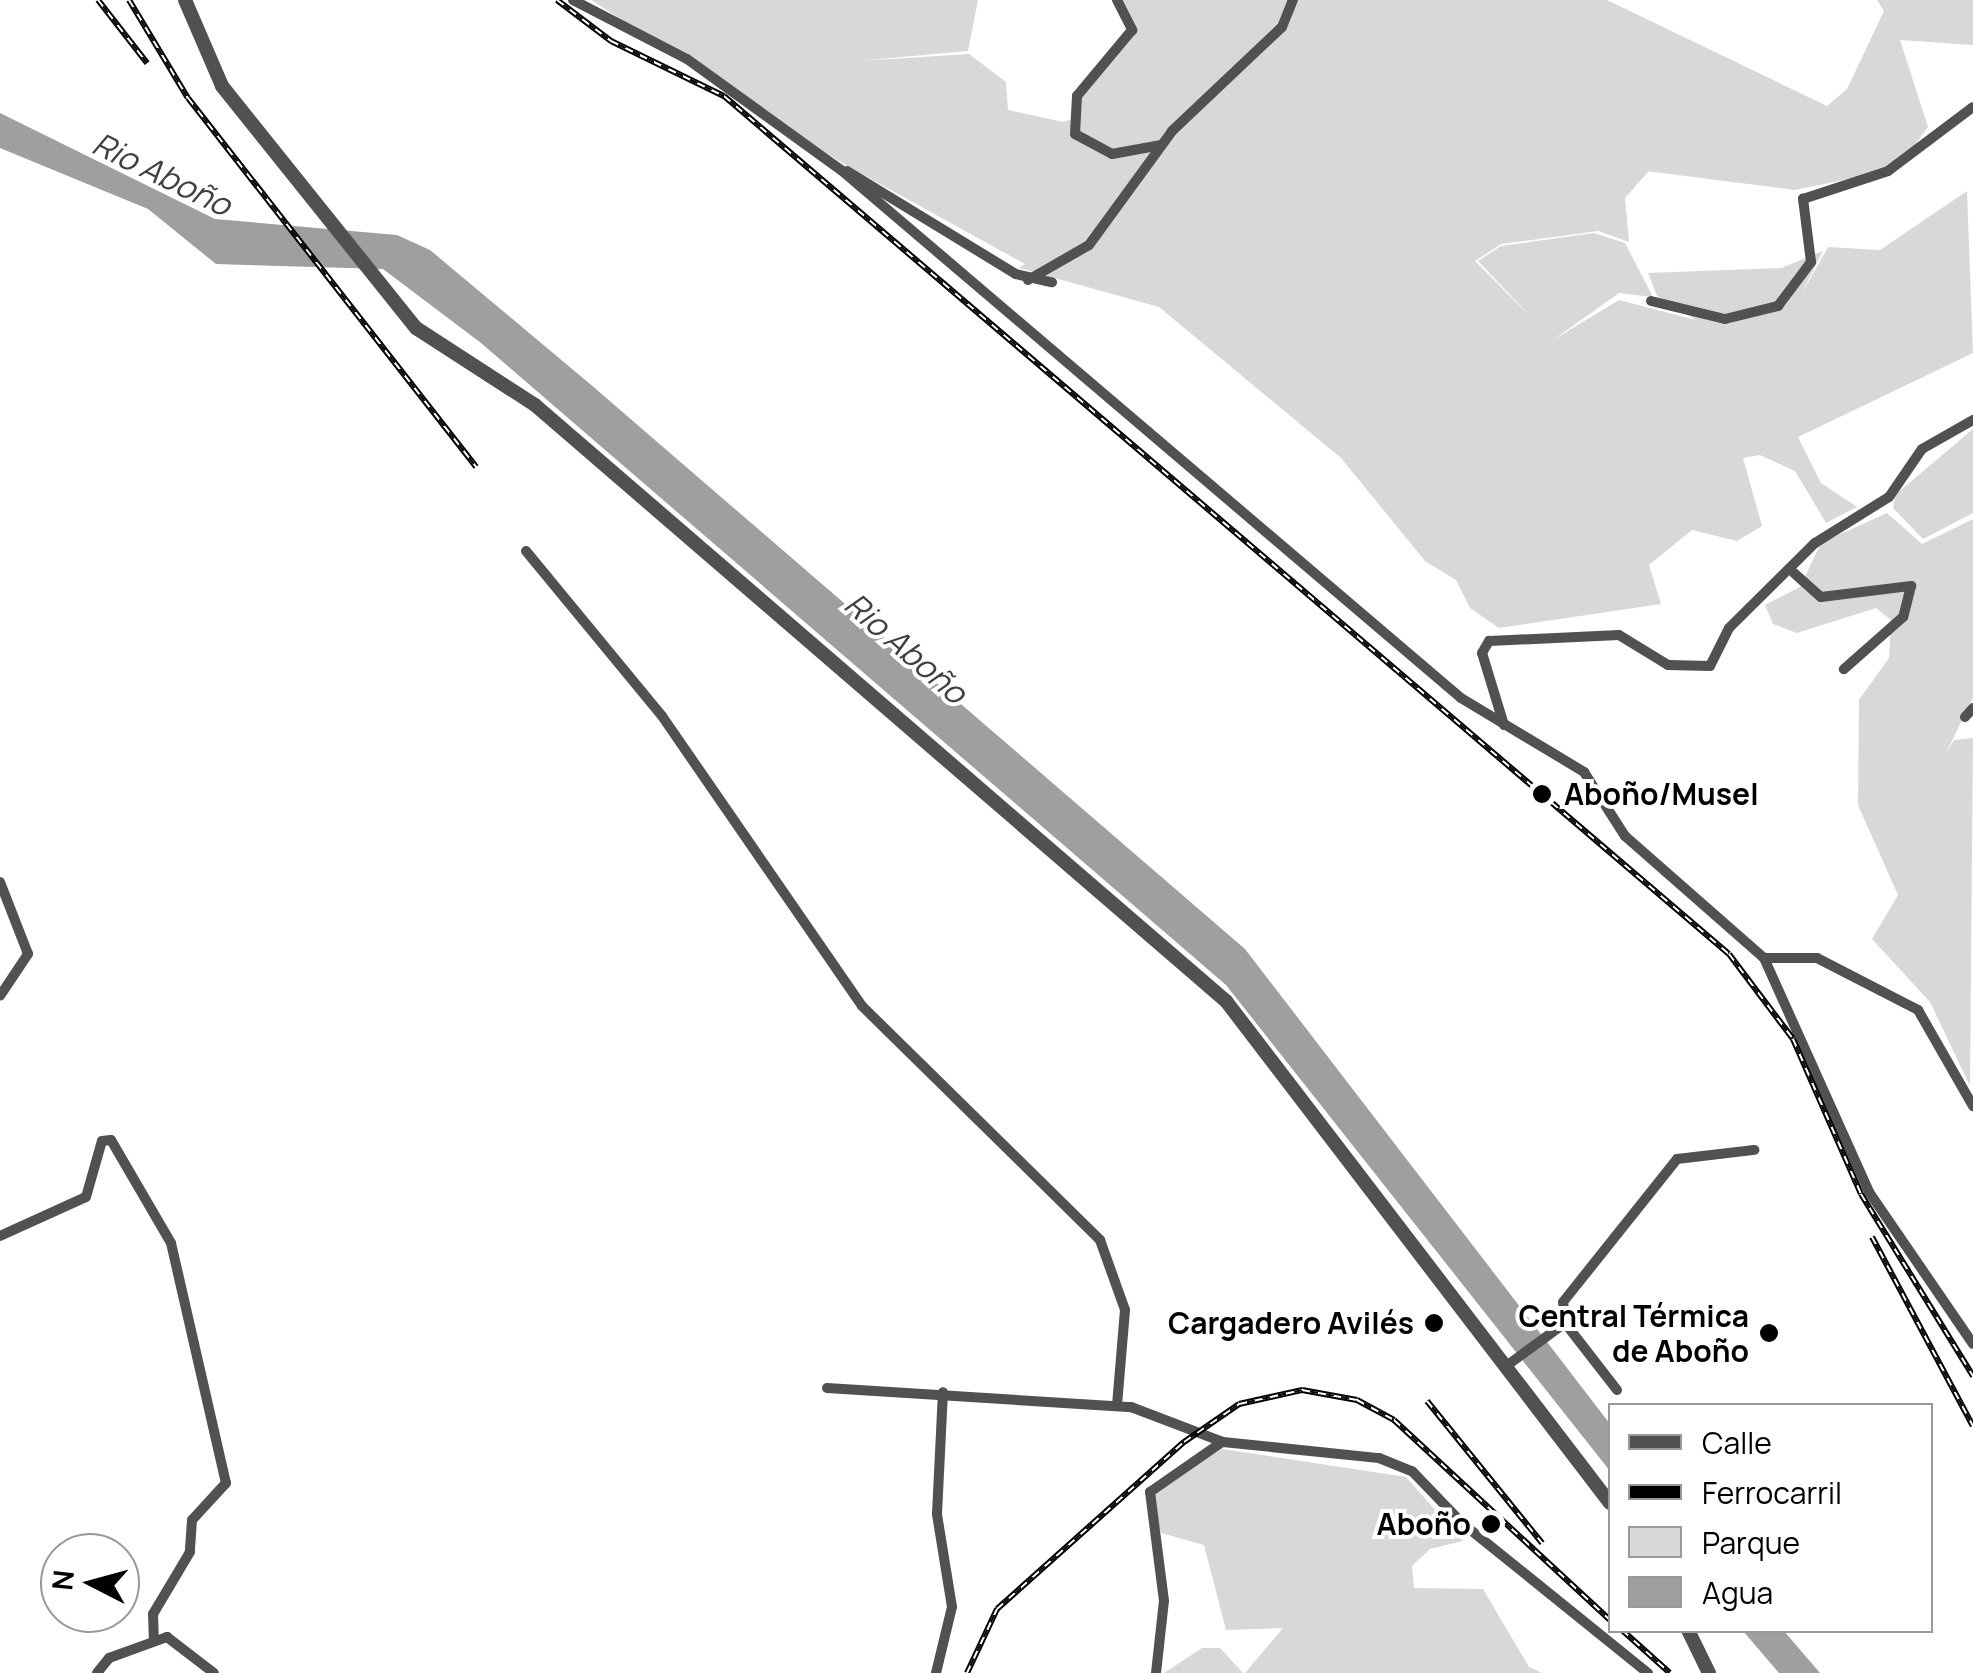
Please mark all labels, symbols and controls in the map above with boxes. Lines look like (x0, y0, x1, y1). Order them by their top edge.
water label: Rio Aboño (87, 124, 237, 224)
water label: Rio Aboño (837, 585, 975, 711)
place label: Aboño/Musel (1564, 776, 1759, 812)
marker: Aboño/Musel (1529, 781, 1555, 807)
place label: Central Térmica de Aboño (1518, 1298, 1749, 1368)
place label: Cargadero Avilés (1168, 1305, 1414, 1341)
marker: Cargadero Avilés (1423, 1312, 1445, 1334)
marker: Central Térmica de Aboño (1758, 1322, 1780, 1344)
legend (1608, 1403, 1933, 1633)
text: Calle (1702, 1422, 1772, 1463)
text: Ferrocarril (1702, 1472, 1842, 1513)
place label: Aboño (1377, 1506, 1471, 1542)
marker: Aboño (1480, 1513, 1502, 1535)
text: Parque (1702, 1522, 1800, 1563)
north arrow (40, 1533, 140, 1633)
text: N (42, 1568, 82, 1592)
text: Agua (1702, 1572, 1773, 1613)

